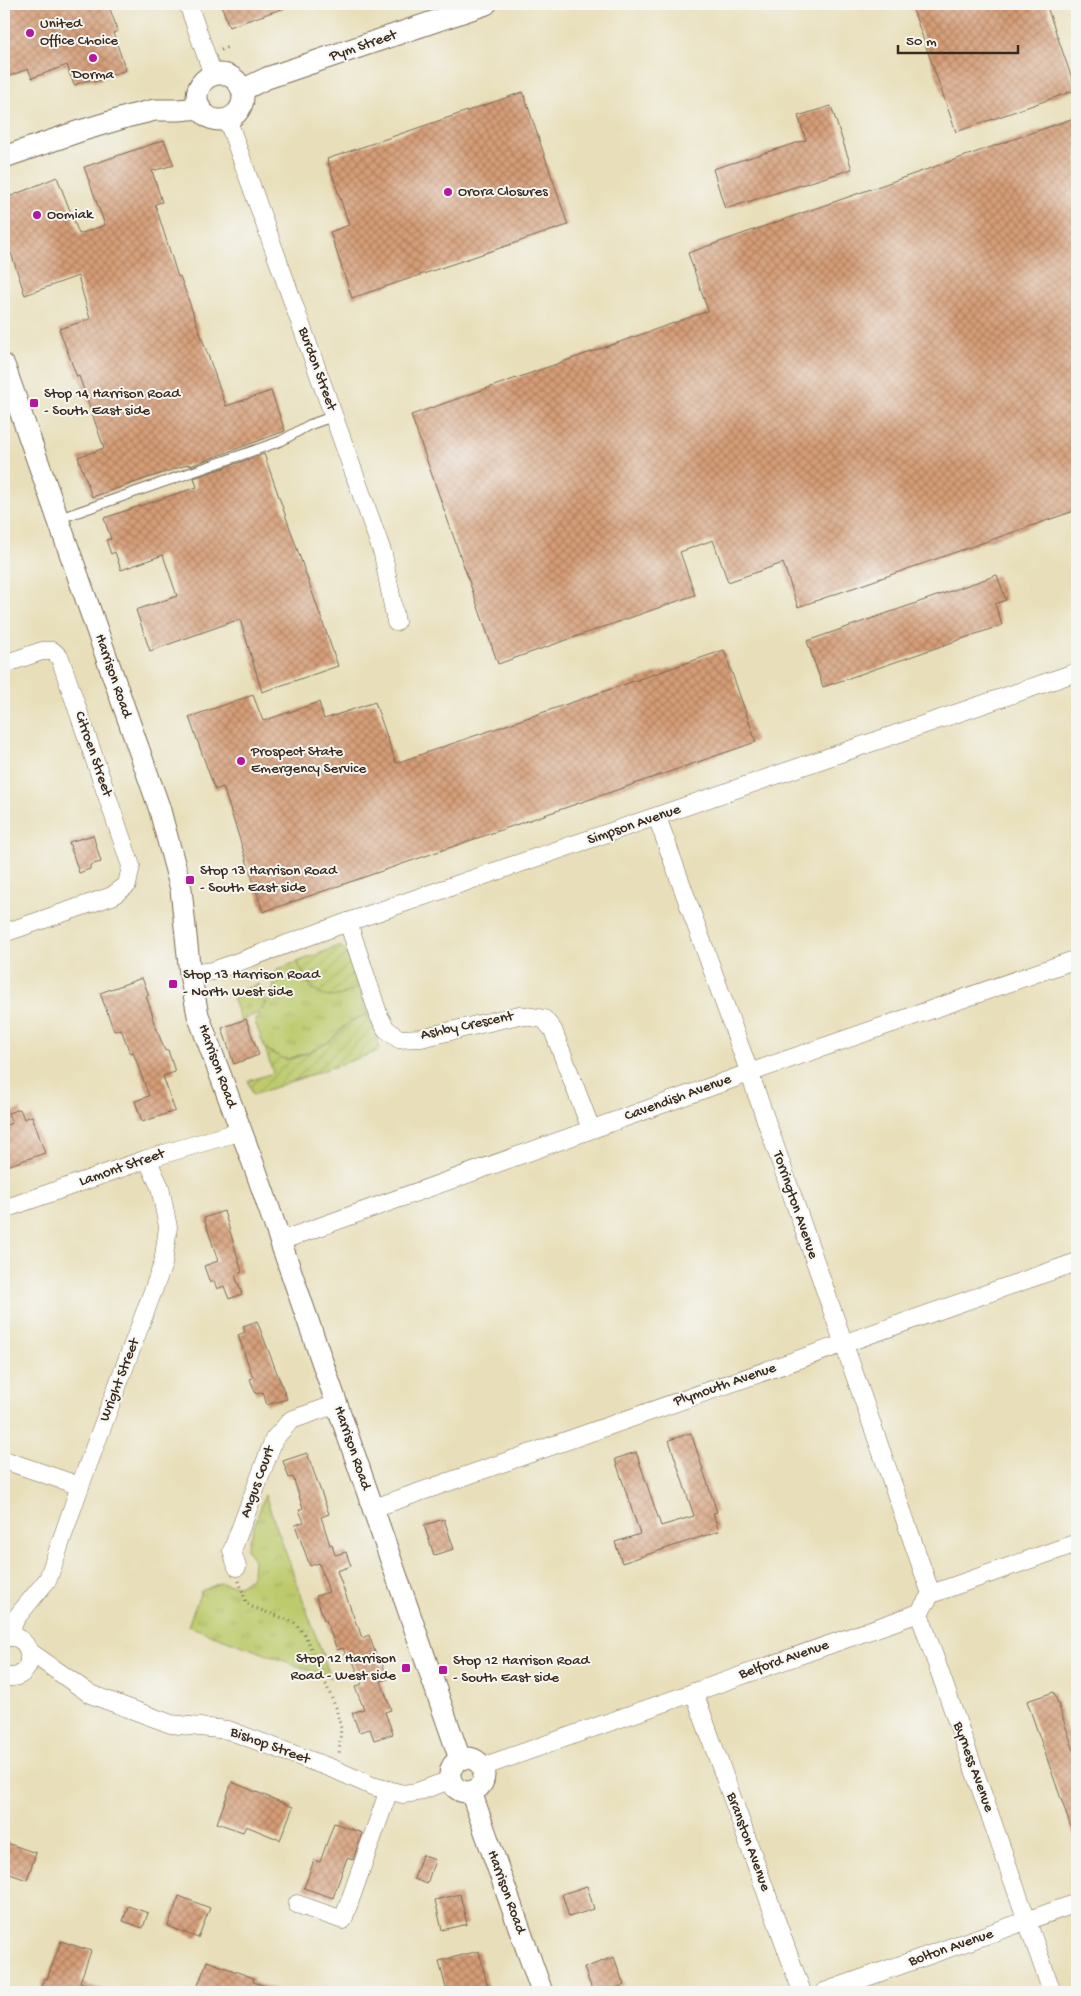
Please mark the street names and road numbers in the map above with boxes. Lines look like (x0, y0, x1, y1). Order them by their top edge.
street label: Pym Street (326, 26, 401, 66)
street label: Burdon Street (293, 324, 341, 415)
street label: Harrison Road (90, 632, 136, 721)
street label: Citroen Street (70, 709, 117, 801)
street label: Simpson Avenue (585, 801, 683, 849)
street label: Ashby Crescent (419, 1007, 517, 1045)
street label: Harrison Road (194, 1022, 241, 1111)
street label: Cavendish Avenue (622, 1070, 734, 1126)
street label: Lamont Street (77, 1144, 169, 1191)
street label: Torrington Avenue (768, 1148, 822, 1261)
street label: Wright Street (96, 1334, 145, 1424)
street label: Plymouth Avenue (670, 1359, 779, 1411)
street label: Harrison Road (329, 1404, 375, 1493)
street label: Angus Court (237, 1442, 280, 1520)
street label: Belford Avenue (736, 1636, 832, 1684)
street label: Byrness Avenue (948, 1718, 998, 1815)
street label: Bishop Street (227, 1723, 314, 1769)
street label: Branston Avenue (721, 1789, 774, 1894)
street label: Harrison Road (483, 1848, 530, 1937)
street label: Bolton Avenue (905, 1925, 996, 1971)

